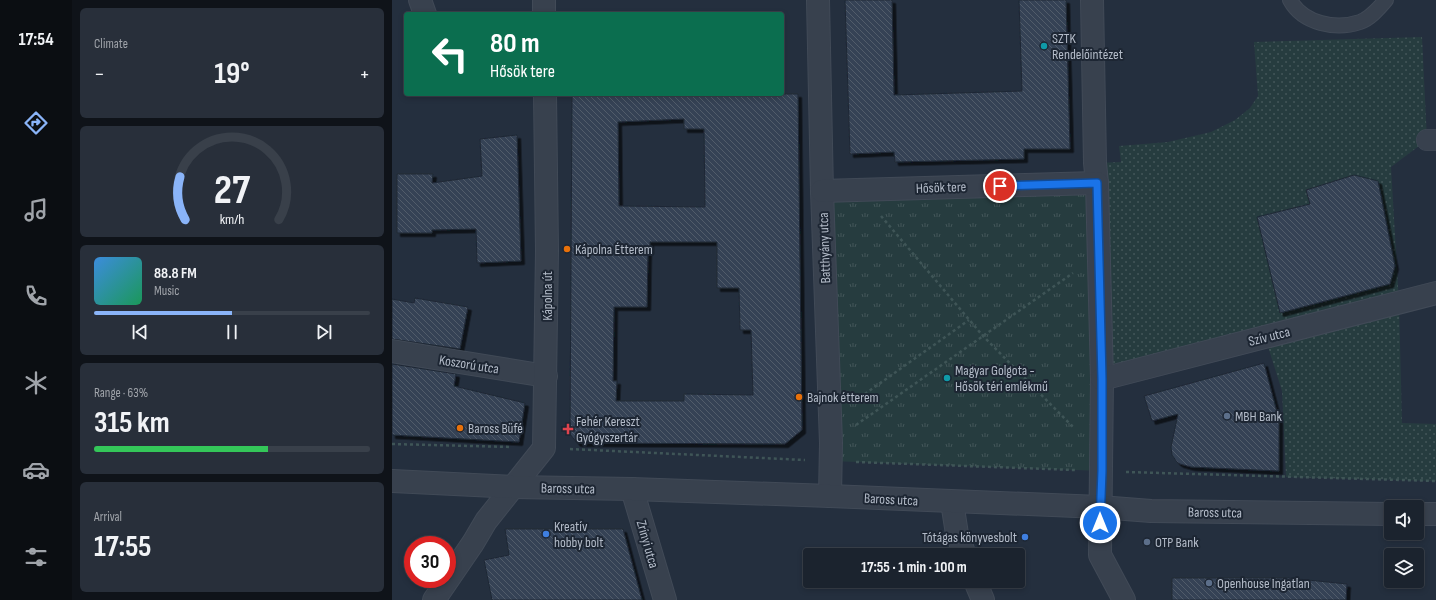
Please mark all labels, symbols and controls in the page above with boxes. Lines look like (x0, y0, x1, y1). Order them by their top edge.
text: 80 m (490, 27, 539, 60)
icon: left (424, 28, 476, 80)
text: 17:54 (18, 29, 54, 50)
place label: SZTK Rendelőintézet (1052, 30, 1123, 63)
text: Climate (94, 36, 128, 52)
marker: SZTK Rendelőintézet (1039, 41, 1049, 51)
text: 19° (214, 56, 250, 92)
text: − (94, 61, 105, 88)
text: + (359, 61, 370, 88)
text: Hősök tere (490, 61, 555, 82)
icon: directions (22, 109, 50, 137)
text: 27 (214, 165, 251, 214)
pin (983, 169, 1017, 203)
icon: arrive (989, 175, 1011, 197)
street label: Hősök tere (916, 178, 967, 197)
icon: music (22, 196, 50, 224)
text: km/h (220, 210, 244, 227)
street label: Batthyány utca (815, 212, 834, 284)
place label: Kápolna Étterem (575, 241, 653, 258)
marker: Kápolna Étterem (562, 244, 572, 254)
text: 88.8 FM (154, 264, 197, 283)
street label: Kápolna út (539, 271, 556, 321)
icon: phone (22, 282, 50, 310)
text: Music (154, 283, 179, 299)
icon: previous (129, 321, 151, 343)
icon: pause (221, 321, 243, 343)
icon: next (313, 321, 335, 343)
street label: Szív utca (1247, 323, 1292, 350)
street label: Koszorú utca (438, 351, 500, 378)
place label: Magyar Golgota - Hősök téri emlékmű (955, 362, 1048, 395)
icon: climate (22, 369, 50, 397)
marker: Magyar Golgota - Hősök téri emlékmű (942, 373, 952, 383)
text: Range · 63% (94, 385, 148, 401)
place label: Bajnok étterem (807, 389, 879, 406)
marker: Bajnok étterem (794, 392, 804, 402)
text: 315 km (94, 405, 170, 441)
place label: MBH Bank (1235, 408, 1283, 425)
marker: MBH Bank (1222, 411, 1232, 421)
place label: Fehér Kereszt Gyógyszertár (576, 413, 640, 446)
place label: Baross Büfé (468, 420, 523, 437)
marker: Baross Büfé (455, 423, 465, 433)
marker: Fehér Kereszt Gyógyszertár (563, 424, 573, 434)
icon: car (22, 456, 50, 484)
street label: Baross utca (541, 480, 595, 497)
street label: Baross utca (863, 490, 918, 509)
map controls (1384, 500, 1424, 588)
button: sound (1384, 500, 1424, 540)
position arrow (1079, 502, 1121, 544)
street label: Baross utca (1188, 504, 1242, 521)
text: Arrival (94, 509, 122, 525)
place label: Kreatív hobby bolt (554, 518, 603, 551)
street label: Zrínyi utca (633, 518, 662, 570)
text: 17:55 (94, 529, 152, 565)
marker: Kreatív hobby bolt (541, 529, 551, 539)
place label: Tótágas könyvesbolt (922, 529, 1017, 546)
marker: Tótágas könyvesbolt (1020, 532, 1030, 542)
place label: OTP Bank (1155, 534, 1199, 551)
speed limit sign: 30 (404, 536, 456, 588)
marker: OTP Bank (1142, 537, 1152, 547)
icon: filters (22, 543, 50, 571)
button: layers (1384, 548, 1424, 588)
text: 17:55 · 1 min · 100 m (861, 558, 967, 577)
place label: Openhouse Ingatlan (1217, 575, 1310, 592)
marker: Openhouse Ingatlan (1204, 578, 1214, 588)

